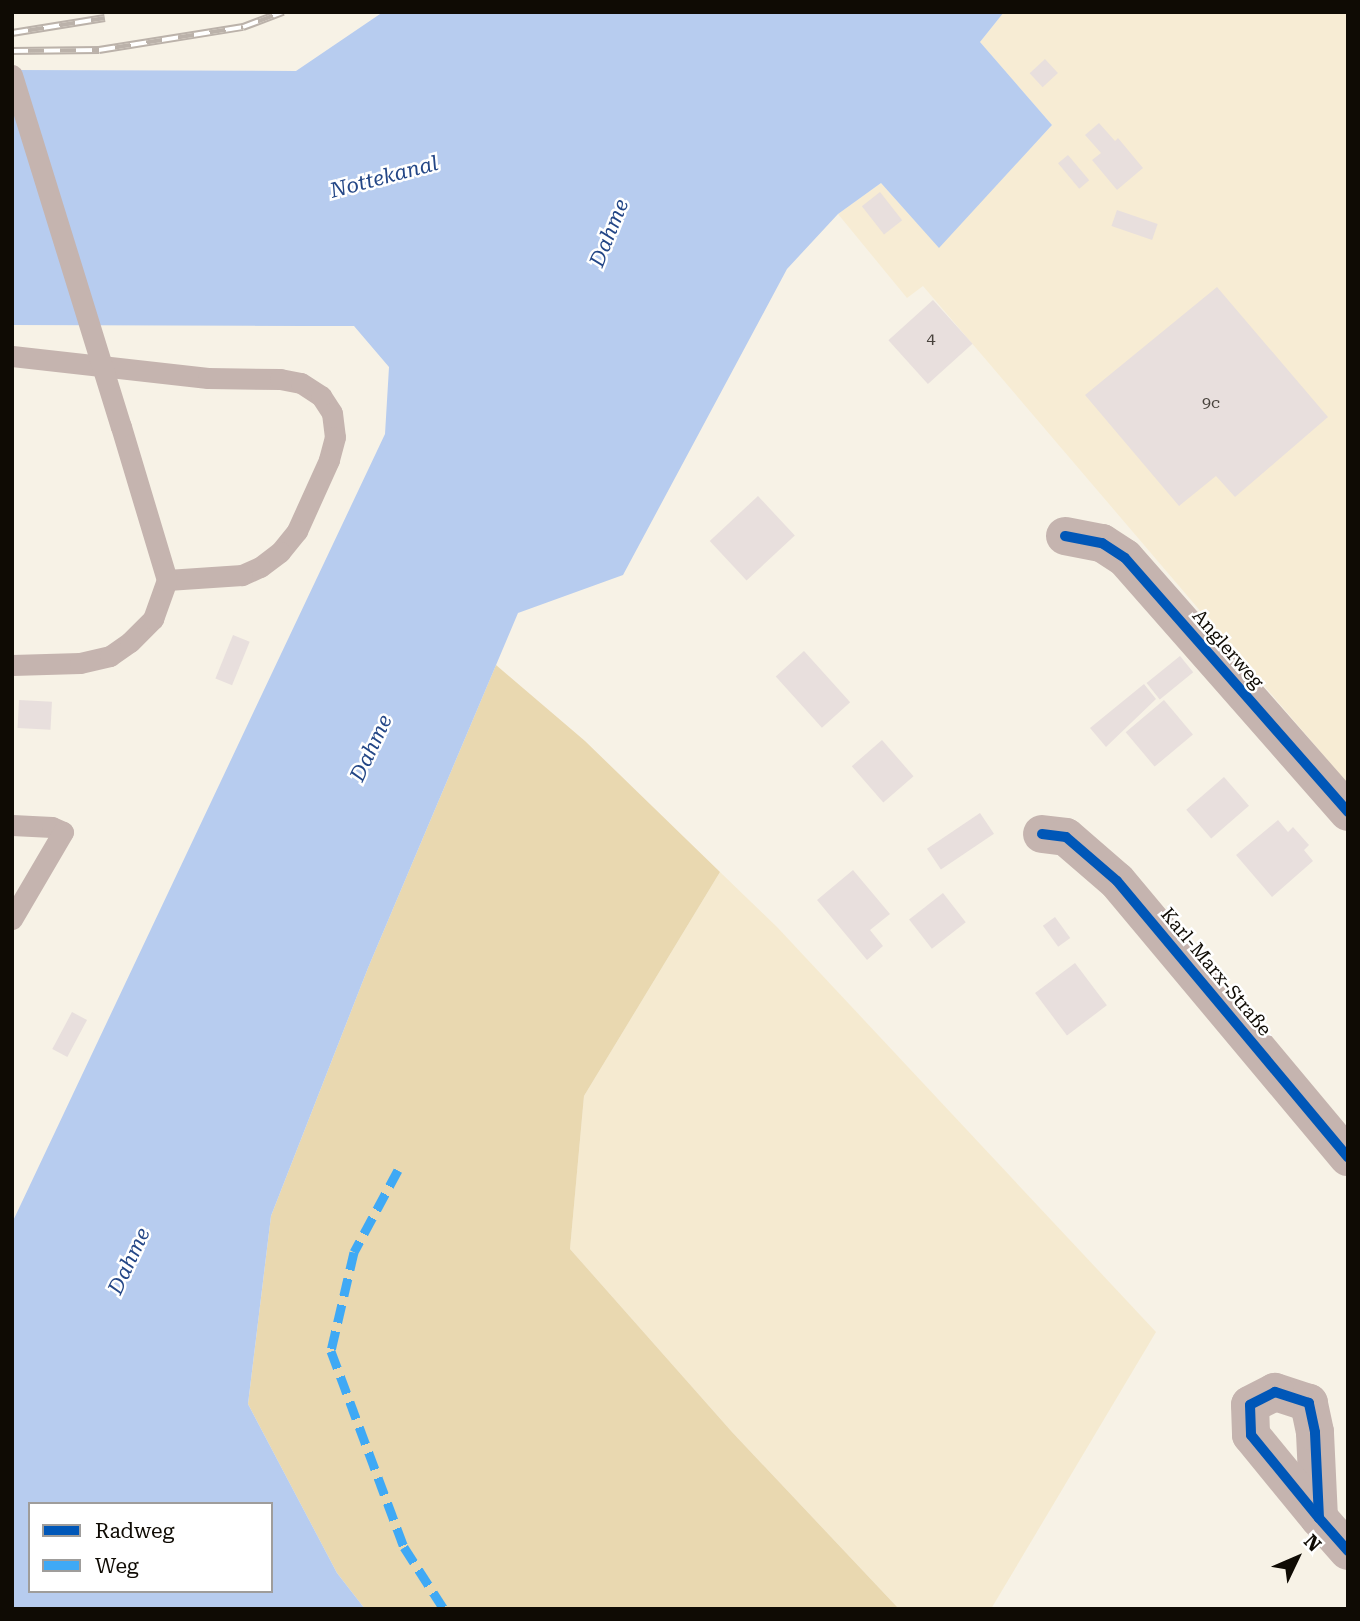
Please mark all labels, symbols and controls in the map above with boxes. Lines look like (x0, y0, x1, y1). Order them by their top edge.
water label: Nottekanal (327, 150, 441, 204)
water label: Dahme (584, 195, 634, 271)
house number: 4 (927, 329, 935, 349)
house number: 9c (1202, 393, 1220, 413)
street label: Anglerweg (1187, 605, 1269, 693)
water label: Dahme (345, 711, 397, 785)
street label: Karl-Marx-Straße (1156, 903, 1276, 1041)
water label: Dahme (103, 1224, 155, 1298)
legend (28, 1502, 273, 1593)
text: Radweg (95, 1519, 174, 1543)
north arrow (1262, 1523, 1332, 1593)
text: N (1299, 1530, 1326, 1556)
text: Weg (95, 1554, 139, 1578)

